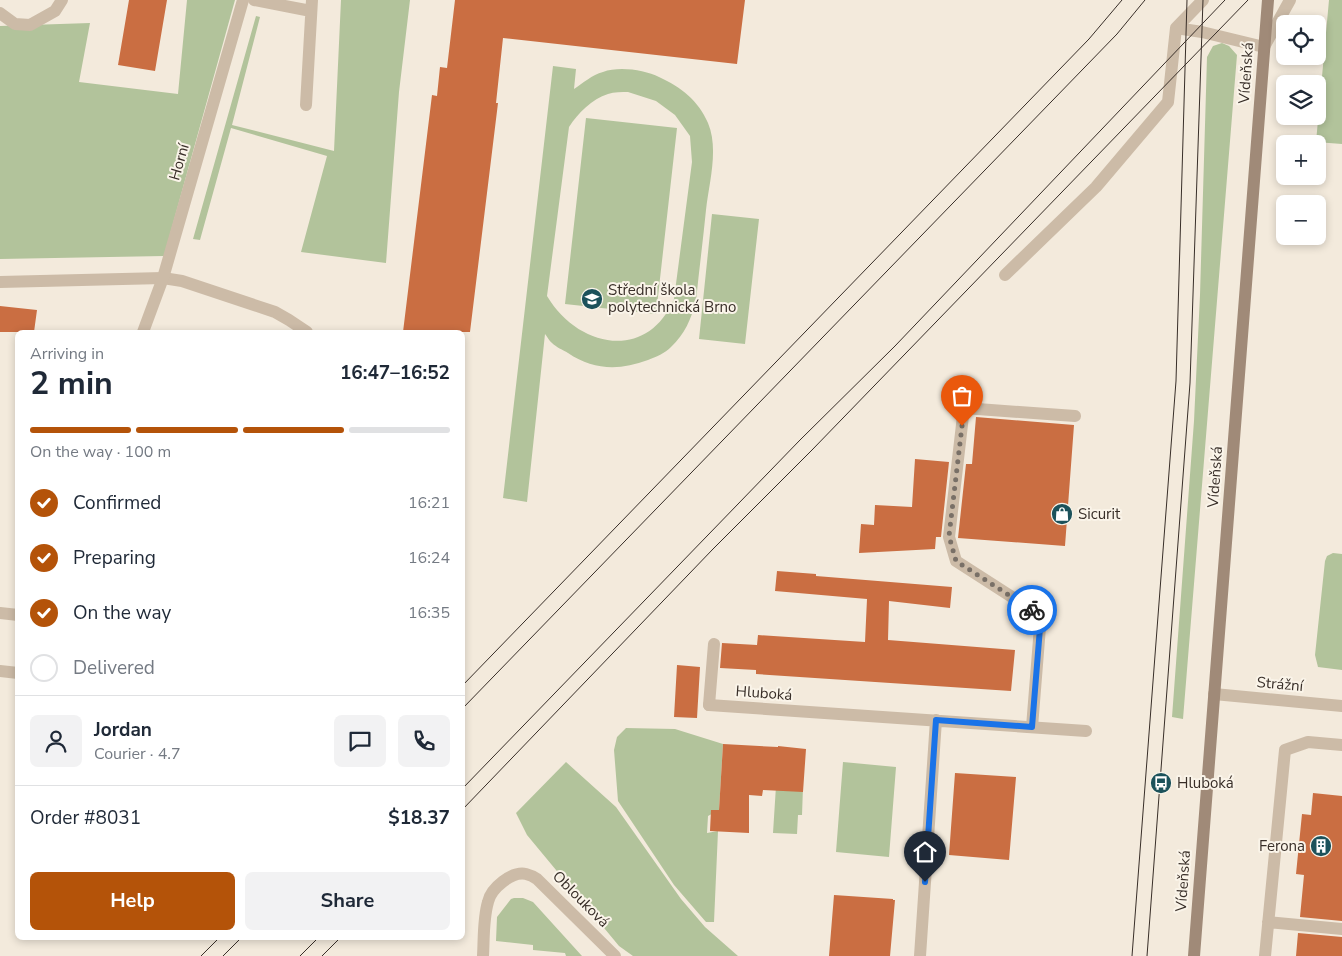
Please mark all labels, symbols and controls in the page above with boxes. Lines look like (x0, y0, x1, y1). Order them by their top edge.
map controls (1276, 15, 1326, 245)
button: locate (1276, 15, 1326, 65)
street label: Vídeňská (1234, 42, 1258, 105)
button: layers (1276, 75, 1326, 125)
button: + (1276, 135, 1326, 185)
street label: Horní (164, 140, 194, 183)
button: − (1276, 195, 1326, 245)
place label: Střední škola polytechnická Brno (608, 280, 736, 317)
school or university icon: Střední škola polytechnická Brno (580, 287, 604, 311)
text: Arriving in (30, 343, 104, 365)
text: 16:47–16:52 (340, 360, 450, 386)
text: 2 min (30, 362, 113, 405)
pin (941, 375, 983, 426)
icon: bag (948, 382, 976, 410)
text: On the way · 100 m (30, 441, 171, 463)
street label: Vídeňská (1203, 446, 1227, 509)
icon: check (30, 489, 58, 517)
text: Confirmed (73, 490, 161, 516)
text: 16:21 (408, 492, 450, 514)
shop icon: Sicurit (1050, 502, 1074, 526)
place label: Sicurit (1078, 504, 1121, 524)
icon: check (30, 544, 58, 572)
text: Preparing (73, 545, 156, 571)
text: 16:24 (408, 547, 450, 569)
courier (1007, 585, 1057, 635)
icon: bike (1018, 596, 1046, 624)
icon: check (30, 599, 58, 627)
text: On the way (73, 600, 171, 626)
text: 16:35 (408, 602, 450, 624)
text: Delivered (73, 655, 155, 681)
street label: Strážní (1256, 672, 1306, 696)
street label: Hluboká (735, 681, 793, 705)
button: person (30, 715, 82, 767)
button: chat (334, 715, 386, 767)
button: phone (398, 715, 450, 767)
text: Jordan (94, 717, 152, 743)
text: Courier · 4.7 (94, 743, 180, 765)
bus stop icon: Hluboká (1149, 771, 1173, 795)
place label: Hluboká (1177, 773, 1234, 793)
text: Order #8031 (30, 805, 141, 831)
text: $18.37 (388, 805, 450, 831)
pin (904, 831, 946, 882)
building icon: Ferona (1309, 834, 1333, 858)
place label: Ferona (1259, 836, 1305, 856)
icon: home (911, 838, 939, 866)
street label: Vídeňská (1171, 850, 1195, 913)
street label: Oblouková (548, 866, 614, 932)
button: Help (30, 872, 235, 930)
button: Share (245, 872, 450, 930)

